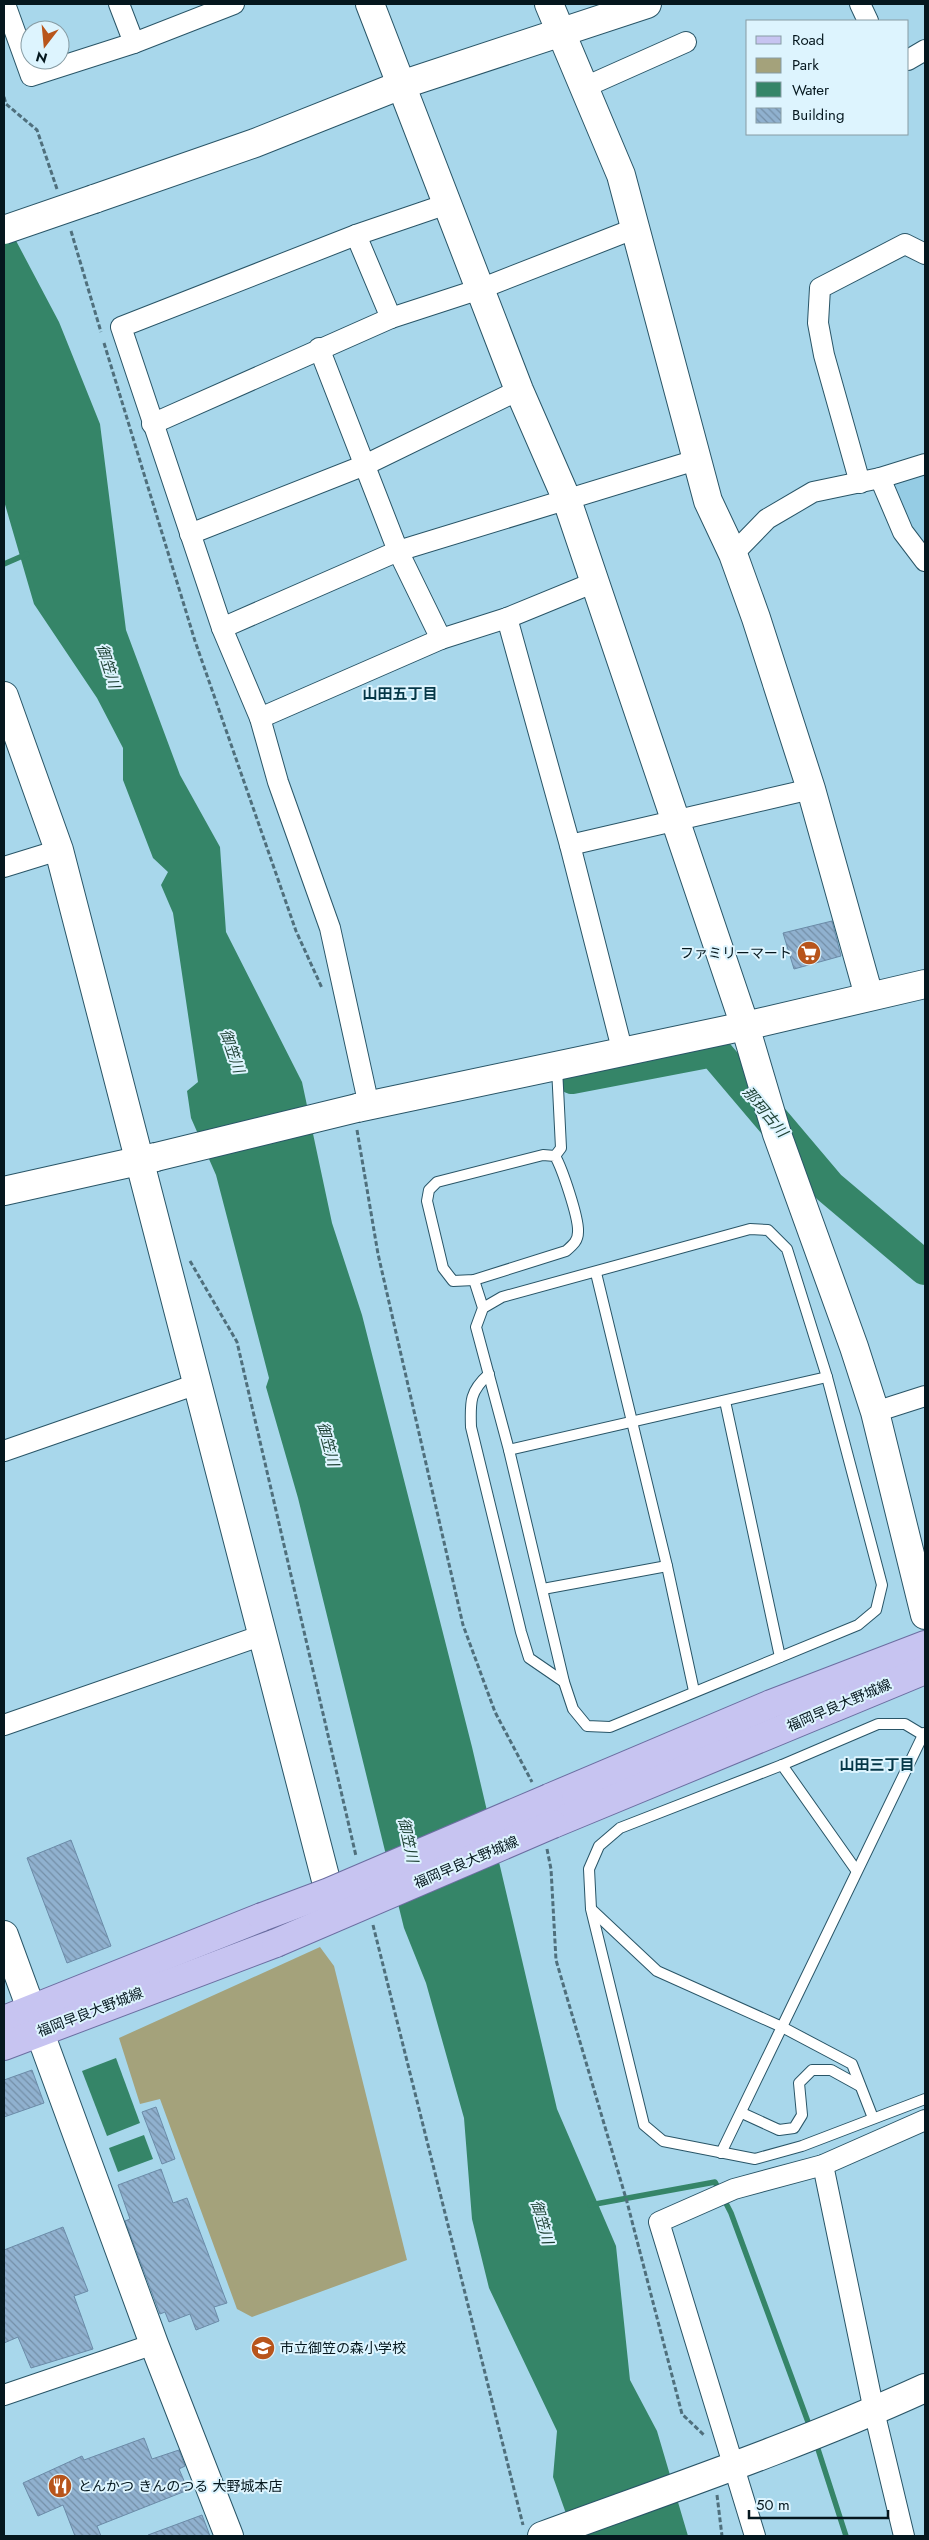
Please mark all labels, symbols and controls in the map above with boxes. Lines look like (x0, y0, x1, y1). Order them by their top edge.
north arrow (20, 20, 70, 70)
legend (746, 20, 909, 135)
text: Road (792, 29, 824, 51)
text: N (33, 46, 50, 69)
text: Park (792, 54, 819, 76)
text: Water (792, 79, 830, 101)
text: Building (792, 104, 844, 126)
water label: 御笠川 (91, 641, 126, 693)
district label: 山田五丁目 (362, 683, 438, 705)
supermarket icon: ファミリーマート (796, 940, 822, 966)
place label: ファミリーマート (680, 943, 792, 963)
water label: 御笠川 (214, 1026, 250, 1078)
water label: 那珂古川 (737, 1082, 794, 1144)
water label: 御笠川 (312, 1419, 345, 1471)
street label: 福岡早良大野城線 (784, 1674, 894, 1736)
district label: 山田三丁目 (839, 1754, 915, 1776)
water label: 御笠川 (393, 1816, 424, 1866)
street label: 福岡早良大野城線 (411, 1831, 521, 1893)
street label: 福岡早良大野城線 (34, 1983, 146, 2041)
water label: 御笠川 (525, 2197, 559, 2249)
school or university icon: 市立御笠の森小学校 (250, 2335, 276, 2361)
place label: 市立御笠の森小学校 (280, 2338, 406, 2358)
restaurant icon: とんかつ きんのつる 大野城本店 (47, 2473, 73, 2499)
place label: とんかつ きんのつる 大野城本店 (78, 2476, 282, 2496)
scale bar (749, 2488, 888, 2520)
text: 50 m (756, 2494, 790, 2516)

